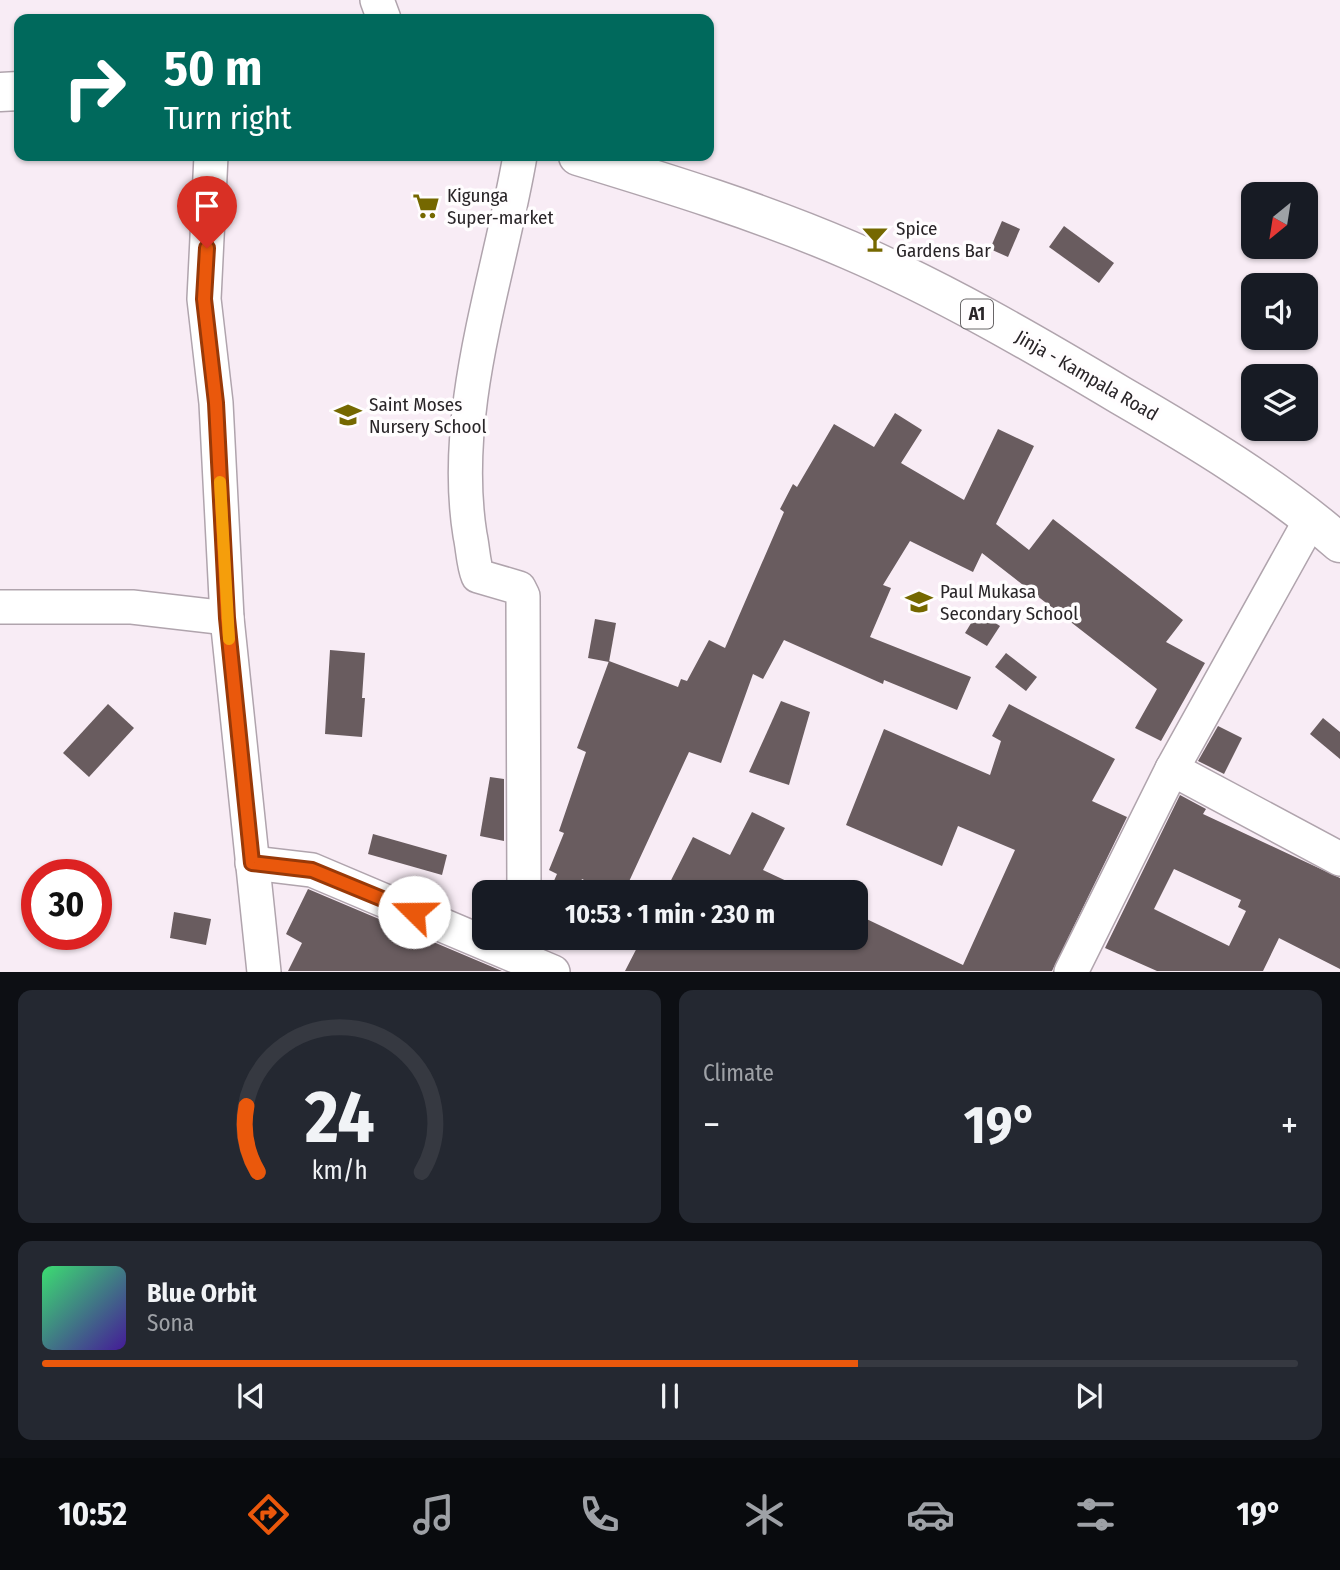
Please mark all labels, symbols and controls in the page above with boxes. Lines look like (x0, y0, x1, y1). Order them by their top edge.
text: 50 m (164, 39, 262, 98)
icon: right (49, 42, 140, 133)
text: Turn right (164, 99, 291, 137)
pin (177, 176, 237, 248)
north arrow (1241, 182, 1318, 259)
map controls (1241, 182, 1318, 441)
place label: Kigunga Super-market (447, 184, 554, 229)
icon: arrive (188, 187, 226, 225)
supermarket icon: Kigunga Super-market (411, 191, 441, 221)
place label: Spice Gardens Bar (896, 217, 991, 262)
bar icon: Spice Gardens Bar (860, 224, 890, 254)
button: sound (1241, 273, 1318, 350)
road number: A1 (961, 300, 993, 328)
street label: Jinja - Kampala Road (1011, 325, 1162, 426)
button: layers (1241, 364, 1318, 441)
place label: Saint Moses Nursery School (369, 393, 486, 438)
school or university icon: Saint Moses Nursery School (333, 400, 363, 430)
place label: Paul Mukasa Secondary School (940, 580, 1078, 625)
school or university icon: Paul Mukasa Secondary School (904, 587, 934, 617)
speed limit sign: 30 (21, 859, 112, 950)
position arrow (377, 875, 451, 949)
text: 10:53 · 1 min · 230 m (565, 899, 775, 930)
text: Climate (703, 1059, 774, 1087)
text: 24 (304, 1075, 374, 1162)
text: 19° (964, 1094, 1037, 1157)
text: − (703, 1102, 720, 1148)
text: + (1281, 1102, 1298, 1148)
text: km/h (312, 1156, 367, 1186)
text: Blue Orbit (147, 1278, 257, 1309)
text: Sona (147, 1309, 194, 1337)
icon: previous (232, 1377, 270, 1415)
icon: pause (651, 1377, 689, 1415)
icon: next (1070, 1377, 1108, 1415)
icon: directions (244, 1490, 293, 1539)
icon: music (409, 1490, 458, 1539)
icon: phone (575, 1490, 624, 1539)
icon: climate (740, 1490, 789, 1539)
icon: car (906, 1490, 955, 1539)
icon: filters (1071, 1490, 1120, 1539)
text: 10:52 (58, 1495, 127, 1533)
text: 19° (1237, 1495, 1282, 1533)

